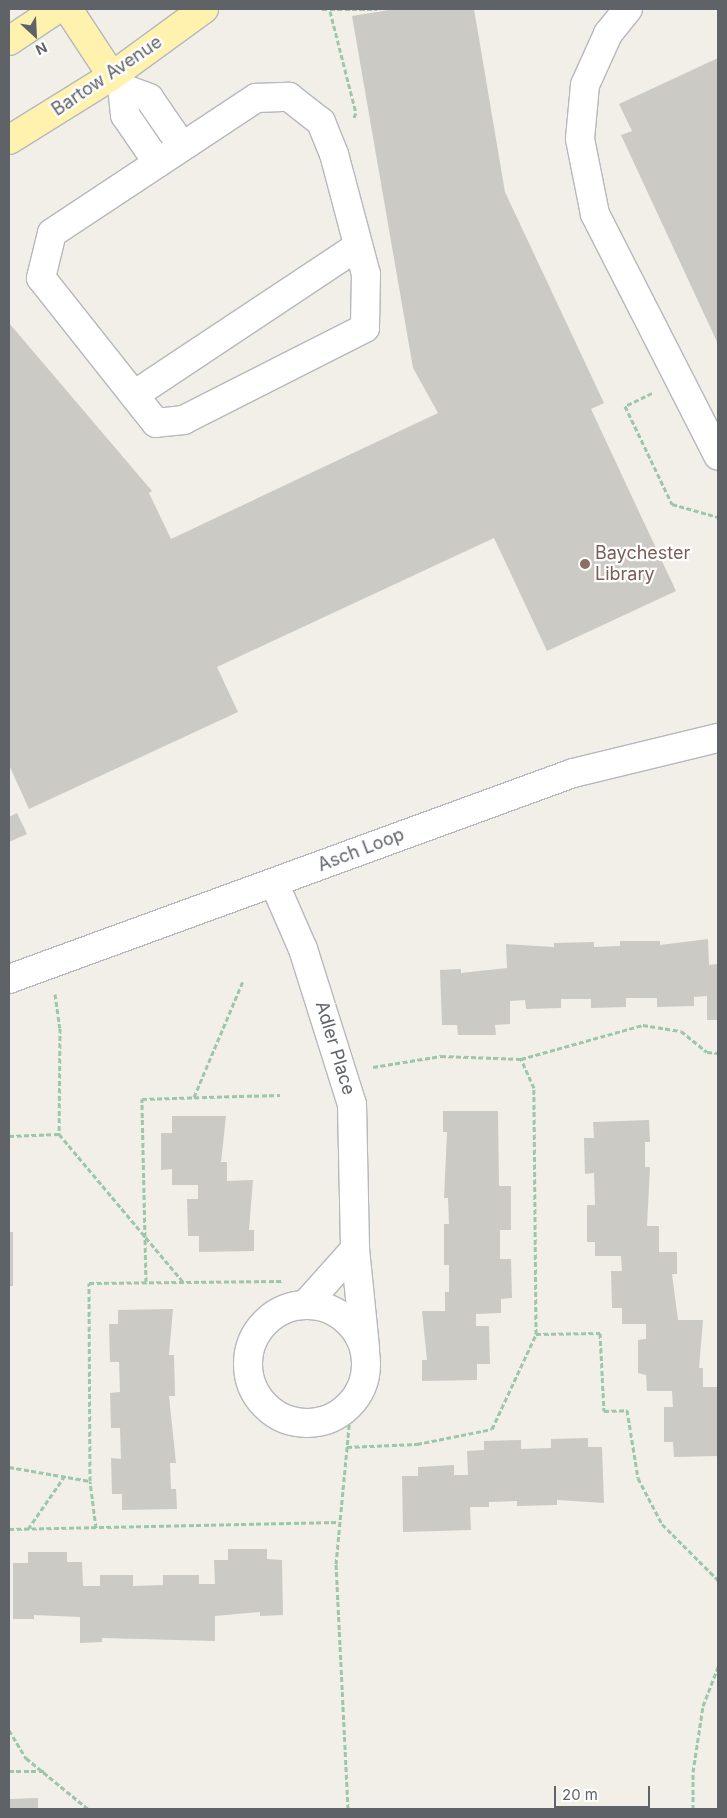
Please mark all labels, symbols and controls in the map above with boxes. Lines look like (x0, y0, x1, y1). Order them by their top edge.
north arrow (10, 10, 60, 60)
street label: Bartow Avenue (48, 31, 166, 121)
text: N (33, 39, 50, 59)
place label: Baychester Library (595, 543, 690, 586)
marker: Baychester Library (579, 558, 591, 570)
street label: Asch Loop (315, 824, 407, 876)
street label: Adler Place (311, 999, 359, 1097)
scale bar (557, 1776, 653, 1808)
text: 20 m (562, 1785, 598, 1804)

